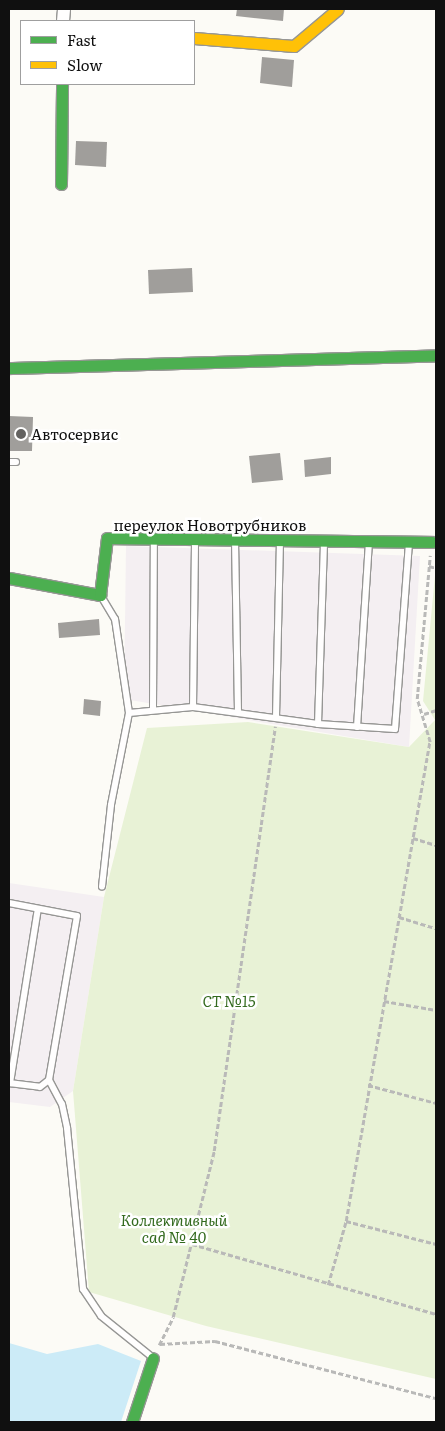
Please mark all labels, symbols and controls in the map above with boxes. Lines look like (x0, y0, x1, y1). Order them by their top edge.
legend (20, 20, 195, 85)
text: Fast (67, 28, 96, 51)
text: Slow (67, 53, 102, 76)
place label: Автосервис (31, 425, 118, 443)
marker: Автосервис (15, 428, 27, 440)
street label: переулок Новотрубников (114, 516, 306, 534)
park label: СТ №15 (202, 992, 256, 1010)
park label: Коллективный сад № 40 (121, 1210, 227, 1245)

